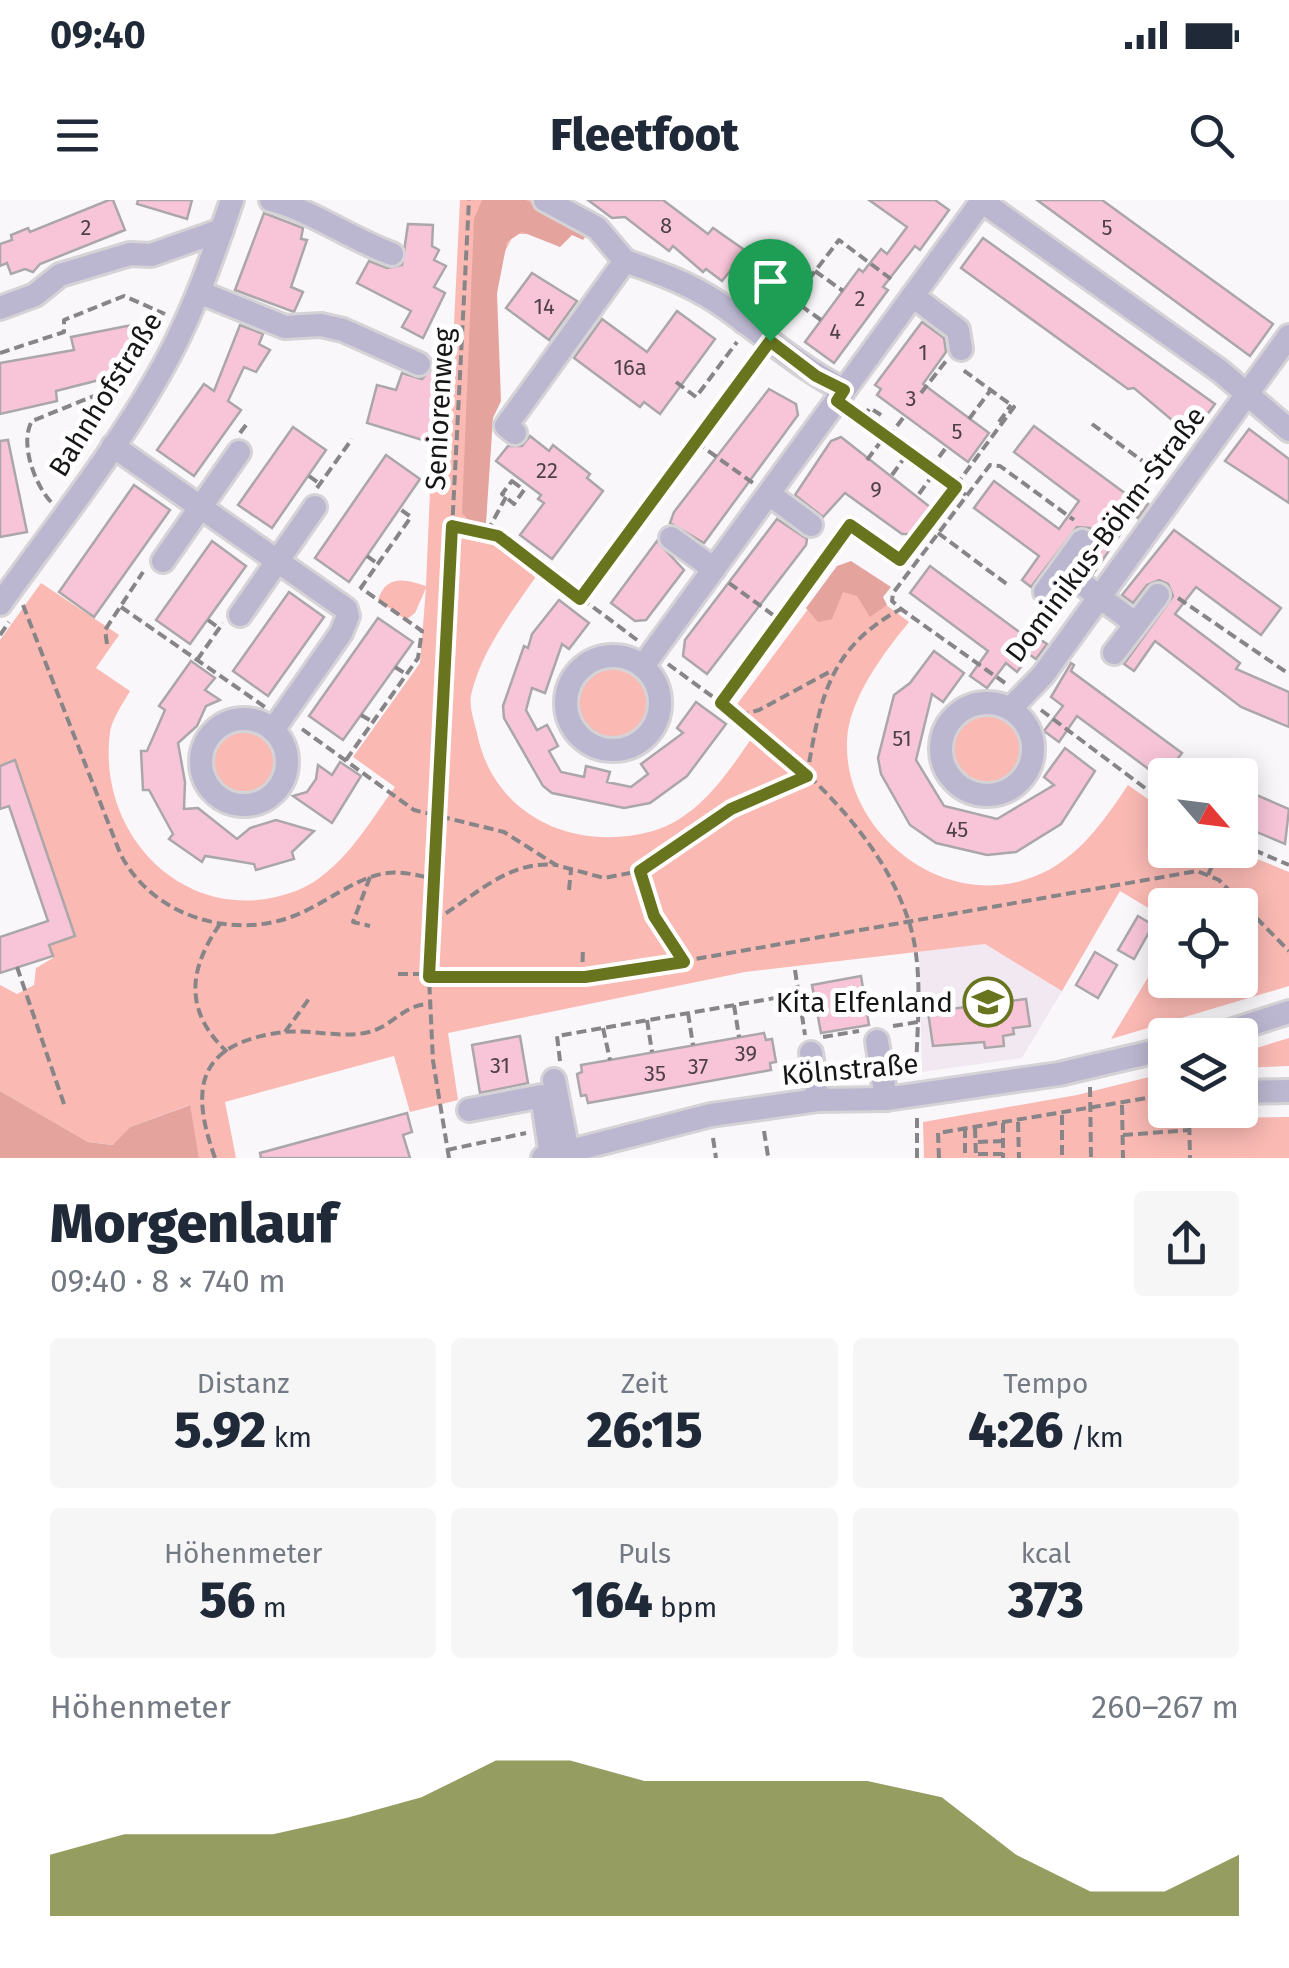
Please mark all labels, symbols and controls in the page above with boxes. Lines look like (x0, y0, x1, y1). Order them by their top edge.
text: 09:40 (50, 12, 146, 58)
icon: menu (50, 108, 105, 163)
text: Fleetfoot (550, 108, 739, 162)
icon: search (1184, 108, 1239, 163)
house number: 8 (660, 212, 672, 239)
house number: 2 (81, 214, 91, 241)
house number: 5 (1101, 214, 1113, 241)
pin (728, 239, 813, 342)
icon: arrive (743, 254, 798, 309)
house number: 2 (855, 285, 865, 312)
house number: 14 (533, 293, 555, 320)
street label: Bahnhofstraße (42, 306, 169, 482)
house number: 4 (829, 318, 841, 345)
street label: Seniorenweg (419, 326, 460, 491)
house number: 1 (918, 339, 928, 366)
house number: 16a (613, 354, 647, 381)
house number: 3 (906, 385, 916, 412)
street label: Dominikus-Böhm-Straße (999, 400, 1212, 669)
house number: 5 (951, 418, 963, 445)
house number: 22 (536, 457, 558, 484)
house number: 9 (870, 476, 882, 503)
house number: 51 (892, 725, 912, 752)
north arrow (1148, 758, 1258, 868)
map controls (1148, 758, 1258, 1128)
house number: 45 (946, 816, 968, 843)
button: locate (1148, 888, 1258, 998)
school or university icon: Kita Elfenland (962, 976, 1014, 1028)
place label: Kita Elfenland (776, 986, 953, 1019)
button: layers (1148, 1018, 1258, 1128)
house number: 39 (735, 1040, 757, 1067)
street label: Kölnstraße (780, 1047, 920, 1092)
house number: 31 (490, 1052, 510, 1079)
house number: 37 (688, 1053, 709, 1080)
house number: 35 (644, 1060, 666, 1087)
text: Morgenlauf (50, 1191, 337, 1257)
button: share (1134, 1191, 1239, 1296)
text: 09:40 · 8 × 740 m (50, 1262, 286, 1300)
text: Distanz (197, 1367, 290, 1400)
text: Zeit (621, 1367, 668, 1400)
text: Tempo (1003, 1367, 1088, 1400)
text: 5.92 (174, 1400, 266, 1460)
text: 26:15 (586, 1400, 703, 1460)
text: 4:26 (968, 1400, 1063, 1460)
text: km (266, 1421, 312, 1454)
text: /km (1063, 1421, 1124, 1454)
text: Höhenmeter (164, 1537, 322, 1570)
text: Puls (618, 1537, 671, 1570)
text: kcal (1021, 1537, 1071, 1570)
text: 56 (199, 1570, 255, 1630)
text: 164 (572, 1570, 653, 1630)
text: 373 (1008, 1570, 1084, 1630)
text: m (255, 1591, 287, 1624)
text: bpm (653, 1591, 717, 1624)
text: Höhenmeter (50, 1688, 231, 1726)
text: 260–267 m (1091, 1688, 1239, 1726)

